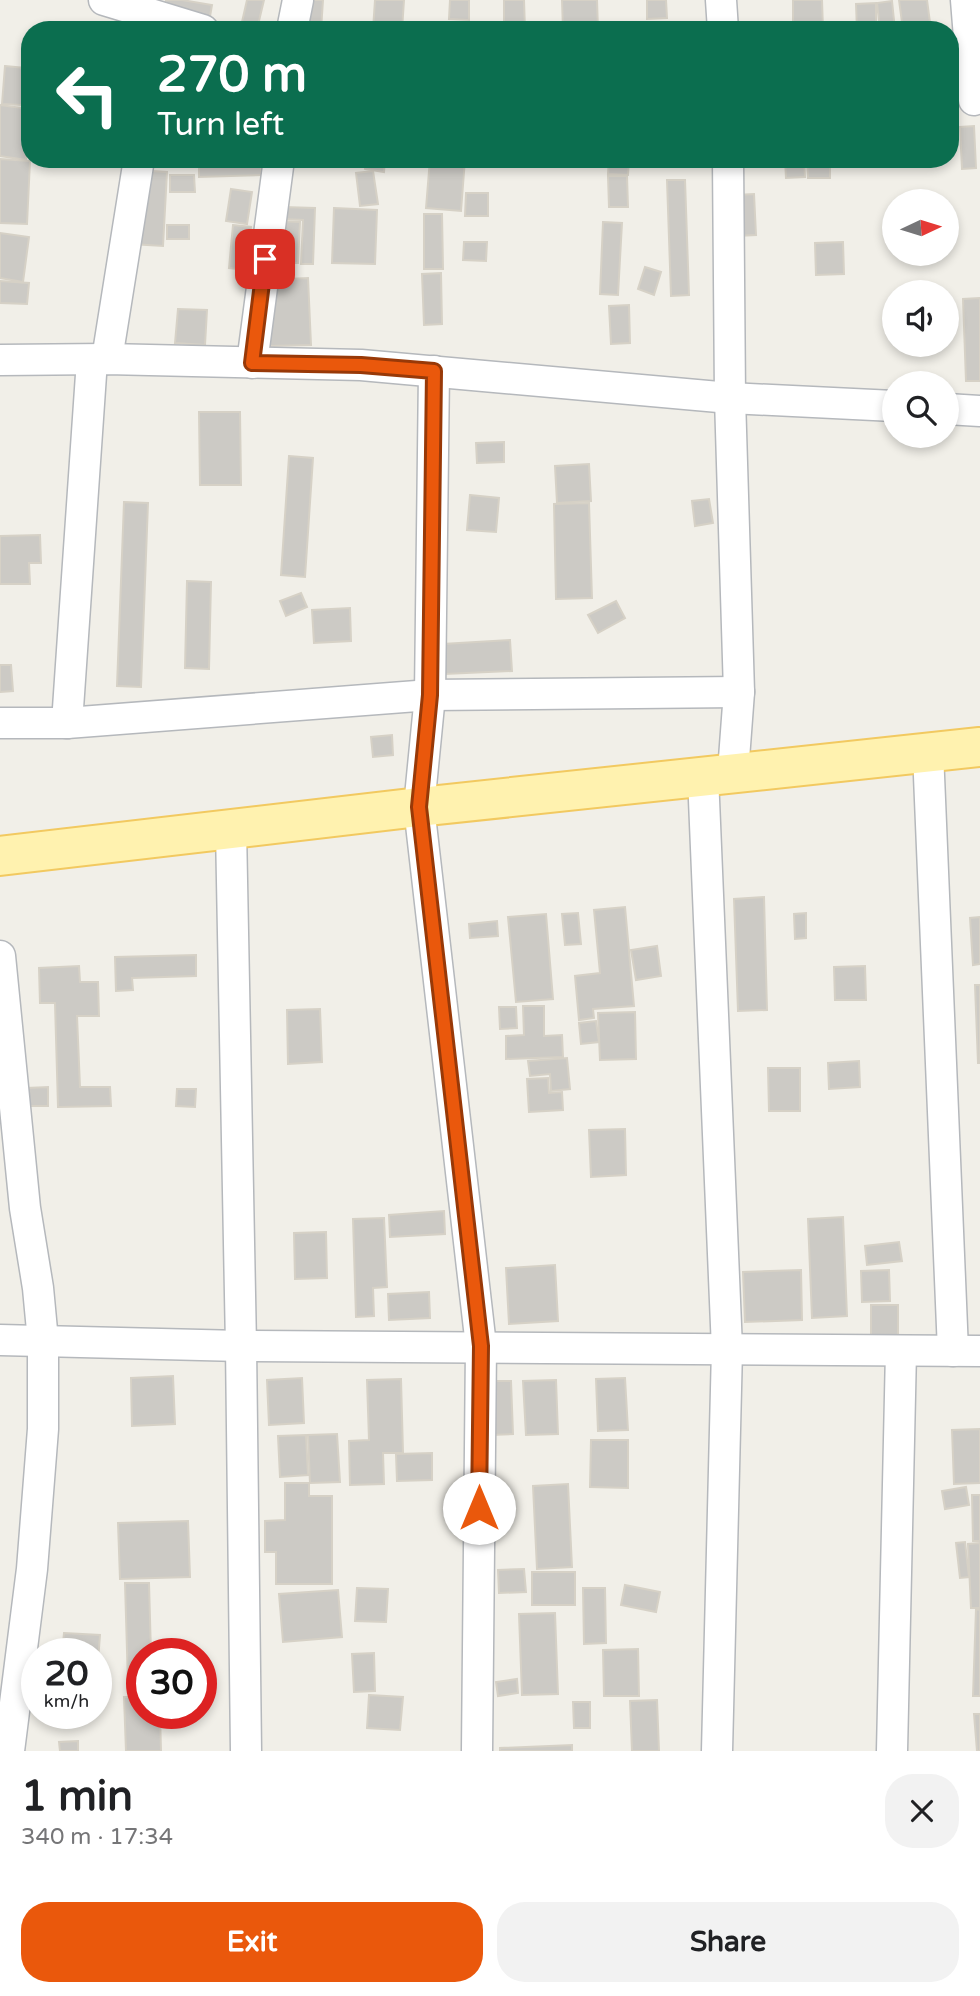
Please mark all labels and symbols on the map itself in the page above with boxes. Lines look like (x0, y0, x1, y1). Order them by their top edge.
north arrow (882, 189, 959, 266)
pin (235, 229, 295, 289)
position arrow (442, 1471, 516, 1545)
speed limit sign: 30 (126, 1638, 217, 1729)

